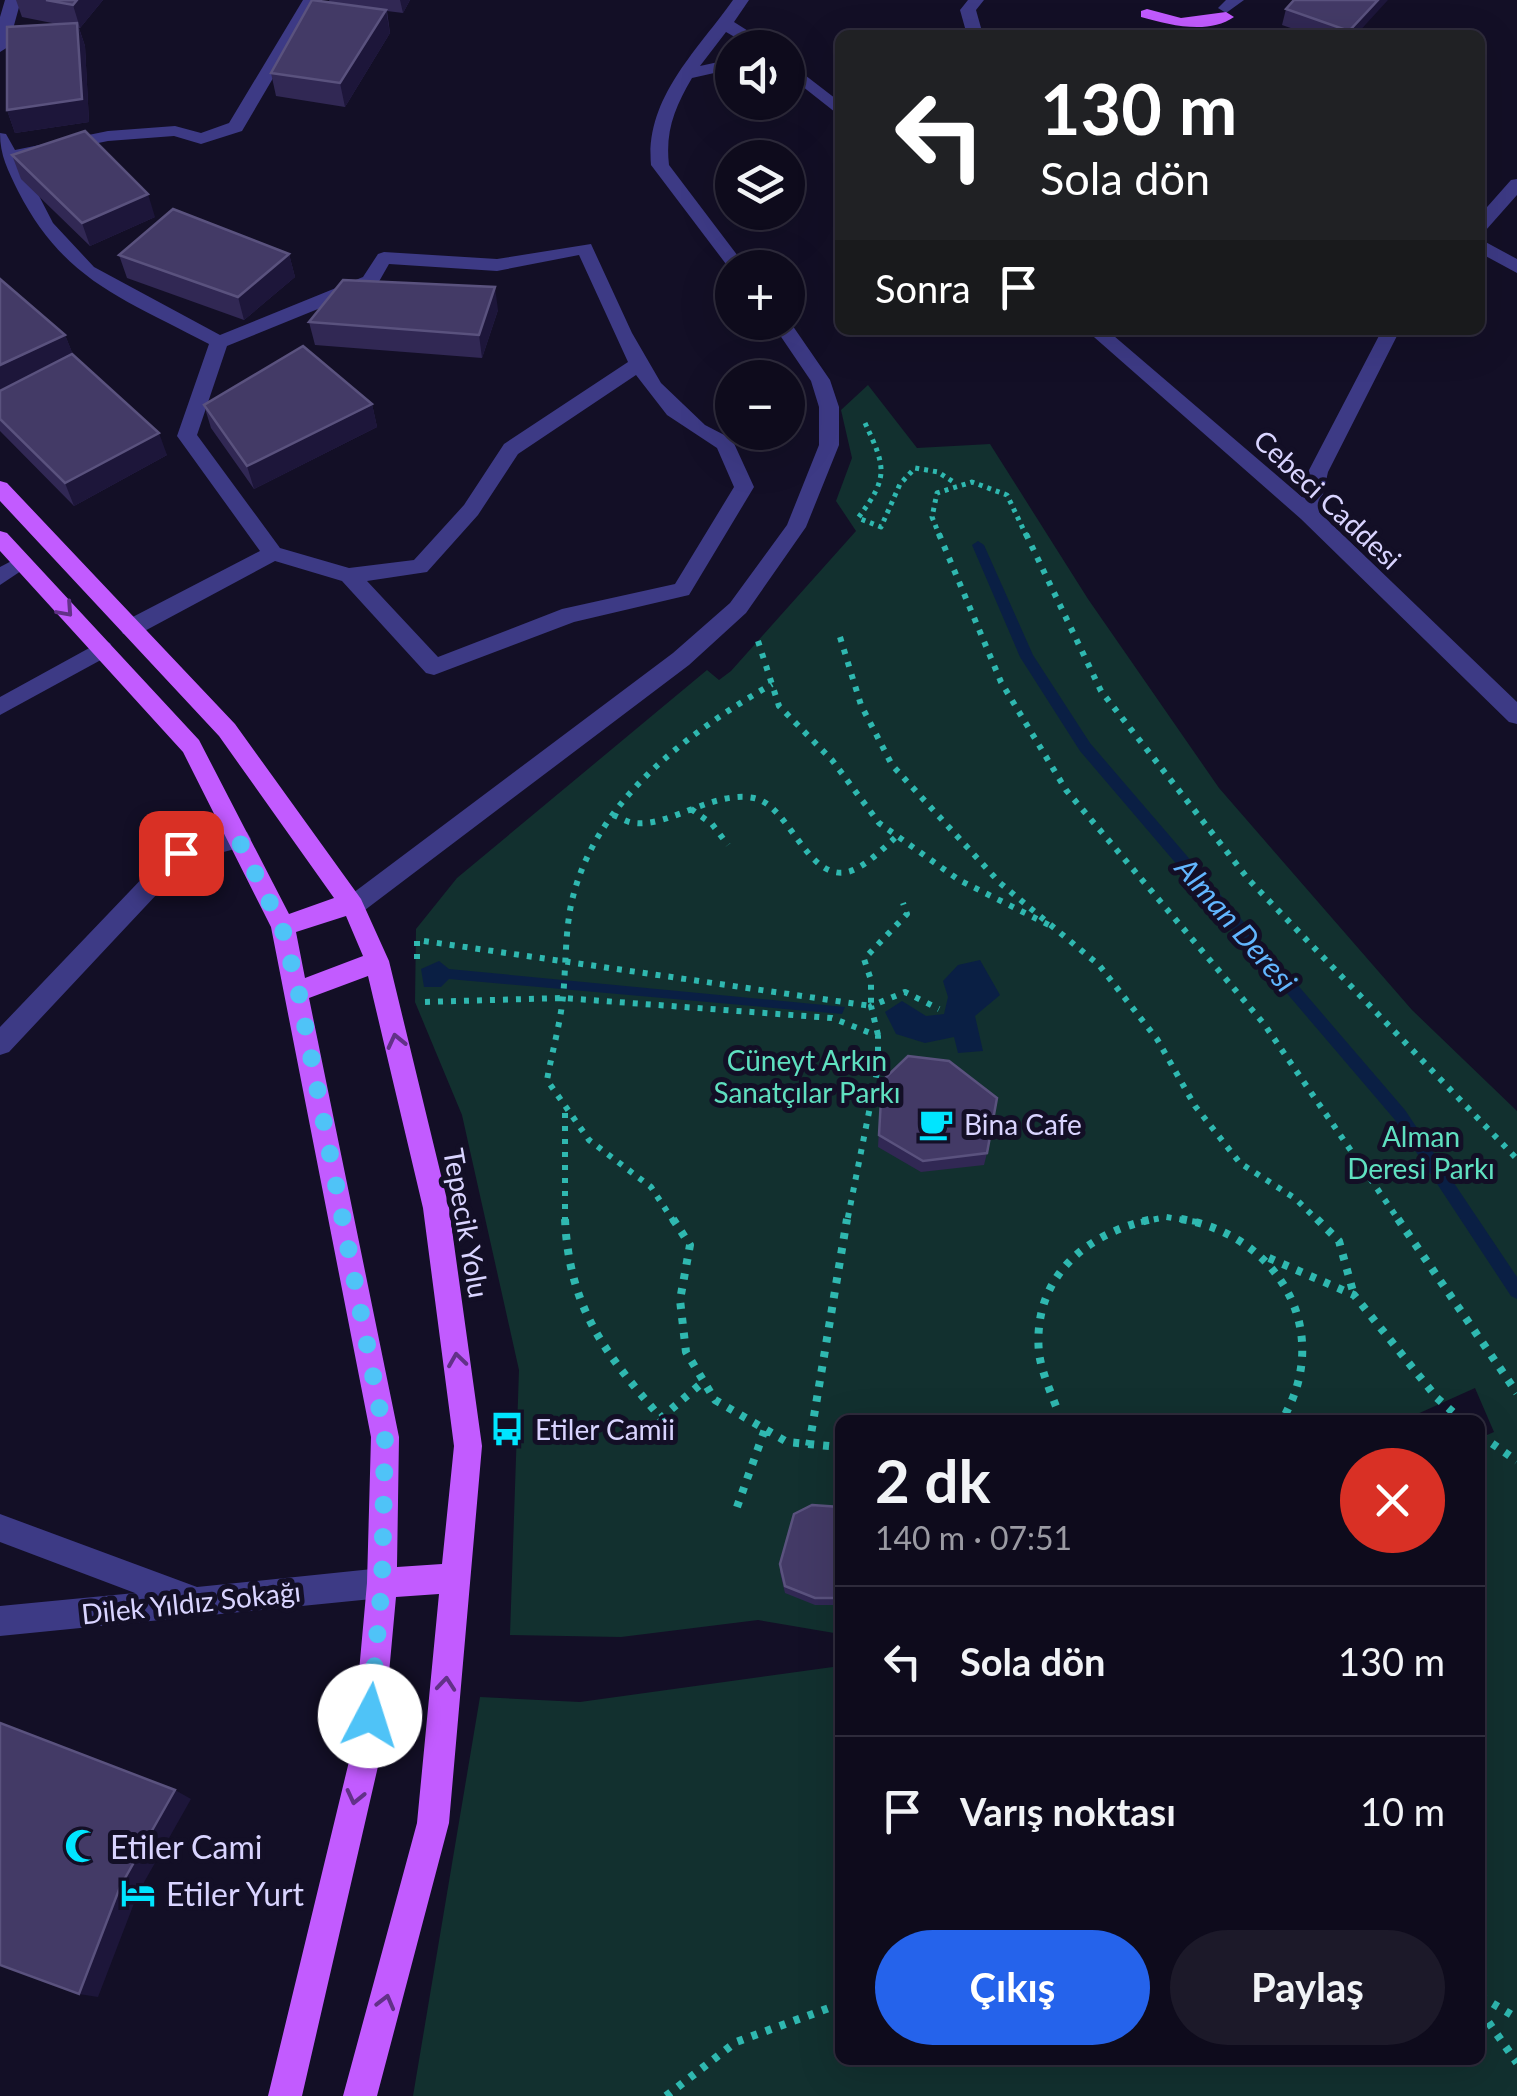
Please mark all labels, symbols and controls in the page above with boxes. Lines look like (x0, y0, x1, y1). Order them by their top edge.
map controls (715, 30, 805, 450)
button: sound (715, 30, 805, 120)
text: 130 m (1040, 66, 1237, 150)
icon: left (875, 70, 1005, 200)
button: layers (715, 140, 805, 230)
text: Sola dön (1040, 151, 1210, 205)
button: + (715, 250, 805, 340)
icon: arrive (991, 260, 1046, 315)
text: Sonra (875, 265, 971, 311)
button: − (715, 360, 805, 450)
street label: Cebeci Caddesi (1247, 422, 1409, 576)
one-way arrow (54, 598, 72, 617)
pin (139, 811, 224, 896)
icon: arrive (154, 826, 209, 881)
water label: Alman Deresi (1168, 849, 1305, 999)
one-way arrow (387, 1033, 408, 1050)
park label: Cüneyt Arkın Sanatçılar Parkı (713, 1043, 901, 1109)
cafe icon: Bina Cafe (917, 1105, 955, 1143)
place label: Bina Cafe (964, 1107, 1082, 1141)
park label: Alman Deresi Parkı (1347, 1119, 1495, 1185)
street label: Tepecik Yolu (437, 1146, 497, 1300)
one-way arrow (447, 1352, 468, 1369)
bus stop icon: Etiler Camii (488, 1410, 526, 1448)
place label: Etiler Camii (535, 1412, 675, 1446)
text: 2 dk (875, 1444, 991, 1516)
button: close (1340, 1448, 1445, 1553)
text: 140 m · 07:51 (875, 1518, 1072, 1557)
street label: Dilek Yıldız Sokağı (80, 1574, 302, 1630)
icon: left (875, 1634, 930, 1689)
text: Sola dön (960, 1638, 1105, 1684)
text: 130 m (1338, 1638, 1445, 1684)
position arrow (318, 1664, 422, 1768)
one-way arrow (434, 1675, 456, 1691)
icon: arrive (875, 1784, 930, 1839)
one-way arrow (346, 1788, 367, 1805)
text: Varış noktası (960, 1788, 1176, 1834)
text: 10 m (1360, 1788, 1445, 1834)
mosque icon: Etiler Cami (63, 1827, 101, 1865)
place label: Etiler Cami (110, 1827, 262, 1866)
hotel icon: Etiler Yurt (119, 1874, 157, 1912)
place label: Etiler Yurt (166, 1874, 305, 1913)
button: Çıkış (875, 1930, 1150, 2045)
button: Paylaş (1170, 1930, 1445, 2045)
one-way arrow (374, 1994, 395, 2011)

